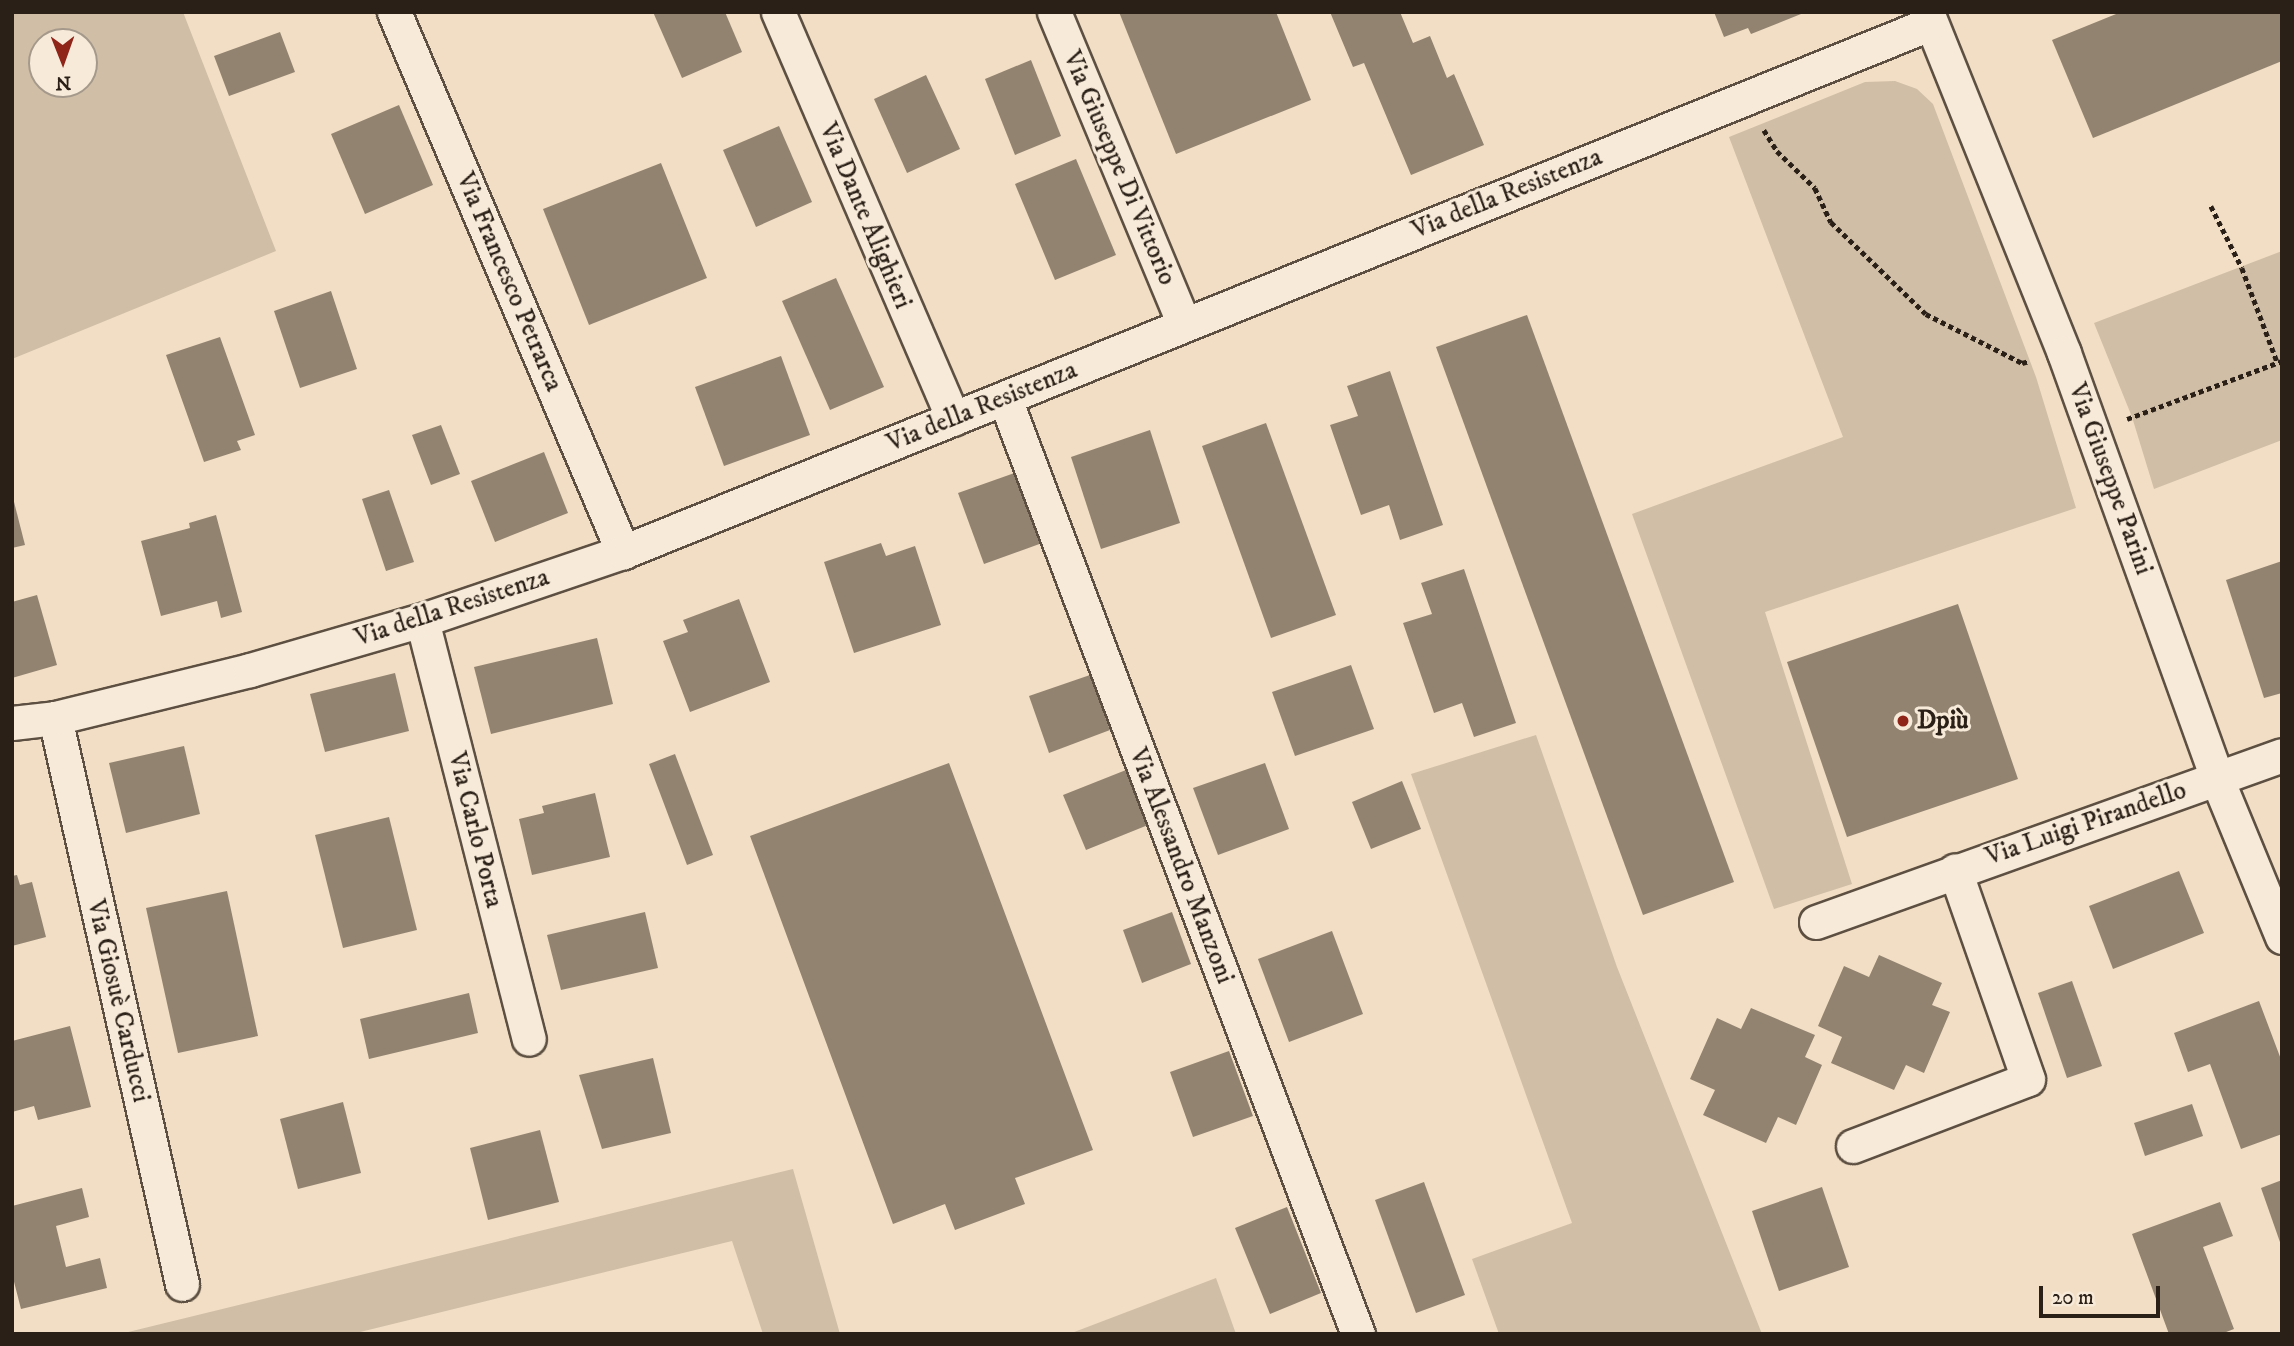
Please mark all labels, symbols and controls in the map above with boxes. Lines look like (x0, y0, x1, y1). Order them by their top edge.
north arrow (28, 28, 98, 98)
street label: Via Giuseppe Di Vittorio (1055, 46, 1183, 290)
text: N (55, 71, 71, 94)
street label: Via Dante Alighieri (812, 118, 918, 314)
street label: Via della Resistenza (1407, 142, 1607, 246)
street label: Via Francesco Petrarca (449, 168, 569, 396)
street label: Via della Resistenza (882, 355, 1082, 459)
street label: Via Giuseppe Parini (2061, 379, 2159, 579)
street label: Via della Resistenza (351, 562, 553, 654)
place label: Dpiù (1917, 705, 1969, 737)
marker: Dpiù (1895, 713, 1911, 729)
street label: Via Alessandro Manzoni (1122, 744, 1240, 988)
street label: Via Carlo Porta (441, 749, 509, 911)
street label: Via Luigi Pirandello (1981, 775, 2191, 873)
street label: Via Giosuè Carducci (79, 897, 157, 1105)
scale bar (2042, 1272, 2163, 1316)
text: 20 m (2052, 1285, 2094, 1311)

